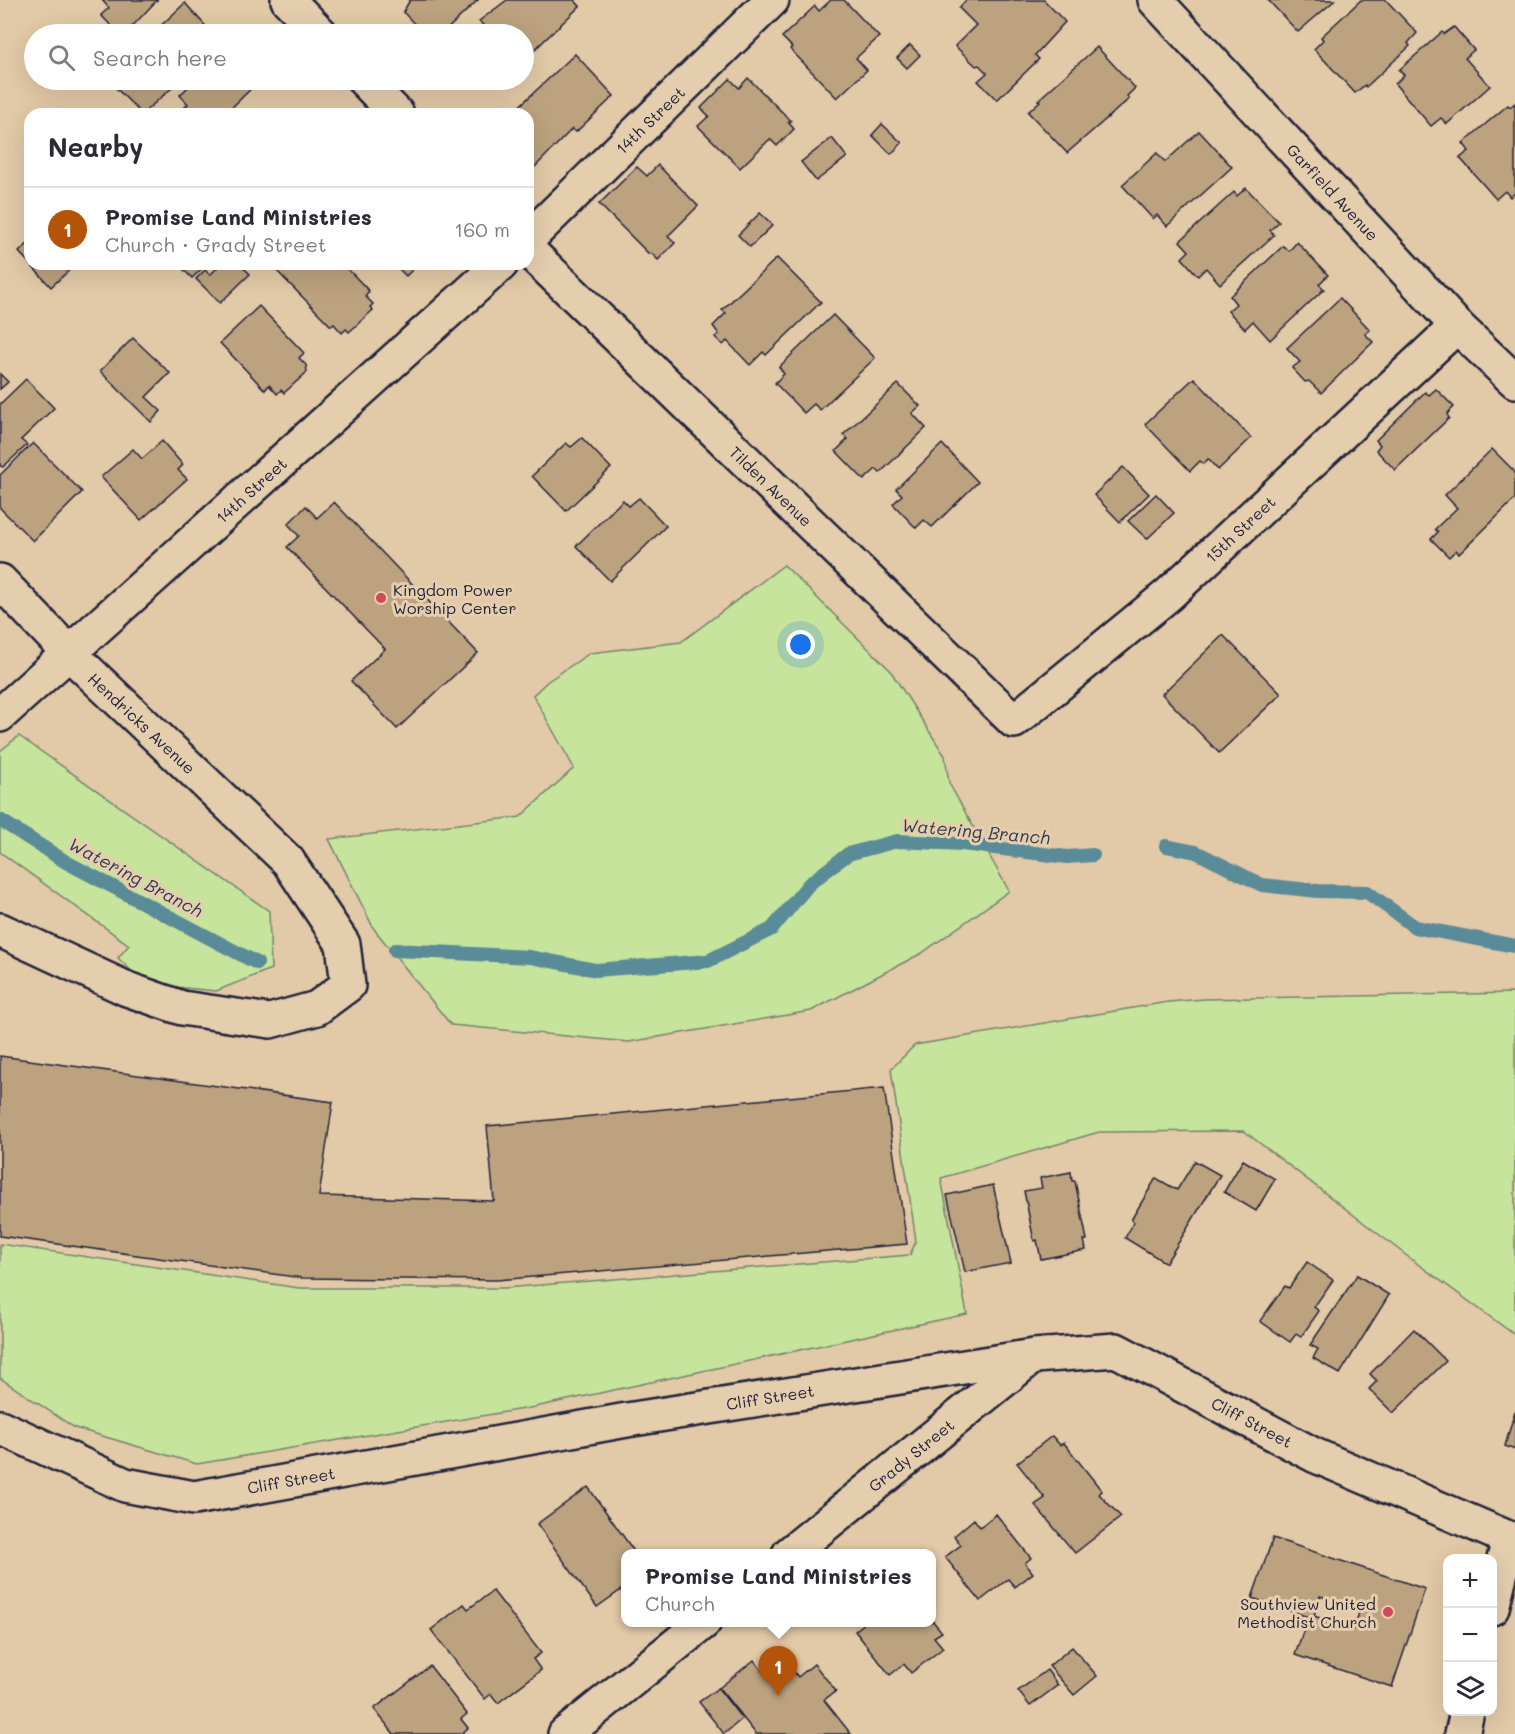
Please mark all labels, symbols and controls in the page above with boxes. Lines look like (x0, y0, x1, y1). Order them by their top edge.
search box (24, 24, 534, 90)
icon: search (45, 41, 78, 74)
text: Search here (93, 43, 227, 72)
street label: 14th Street (611, 82, 689, 158)
text: Nearby (48, 130, 143, 164)
street label: Garfield Avenue (1283, 139, 1383, 245)
text: Promise Land Ministries (105, 202, 372, 231)
text: 1 (63, 216, 72, 242)
text: 160 m (454, 216, 510, 242)
text: Church · Grady Street (105, 231, 327, 257)
street label: Tilden Avenue (725, 441, 817, 531)
street label: 14th Street (211, 453, 291, 527)
street label: 15th Street (1200, 491, 1280, 567)
place label: Kingdom Power Worship Center (393, 579, 516, 618)
marker: Kingdom Power Worship Center (374, 591, 388, 605)
your location (786, 630, 815, 659)
street label: Hendricks Avenue (84, 668, 200, 778)
water label: Watering Branch (901, 813, 1051, 849)
water label: Watering Branch (65, 831, 207, 923)
street label: Cliff Street (724, 1380, 816, 1414)
street label: Cliff Street (1208, 1392, 1296, 1452)
street label: Grady Street (864, 1414, 958, 1496)
street label: Cliff Street (245, 1462, 337, 1498)
popup (621, 1549, 936, 1627)
map controls (1443, 1554, 1497, 1716)
button: + (1443, 1554, 1497, 1608)
text: Promise Land Ministries (645, 1561, 912, 1590)
text: Church (645, 1590, 715, 1616)
place label: Southview United Methodist Church (1237, 1593, 1376, 1632)
marker: Southview United Methodist Church (1381, 1605, 1395, 1619)
button: − (1443, 1608, 1497, 1662)
pin: 1 (758, 1646, 798, 1696)
button: layers (1443, 1662, 1497, 1716)

